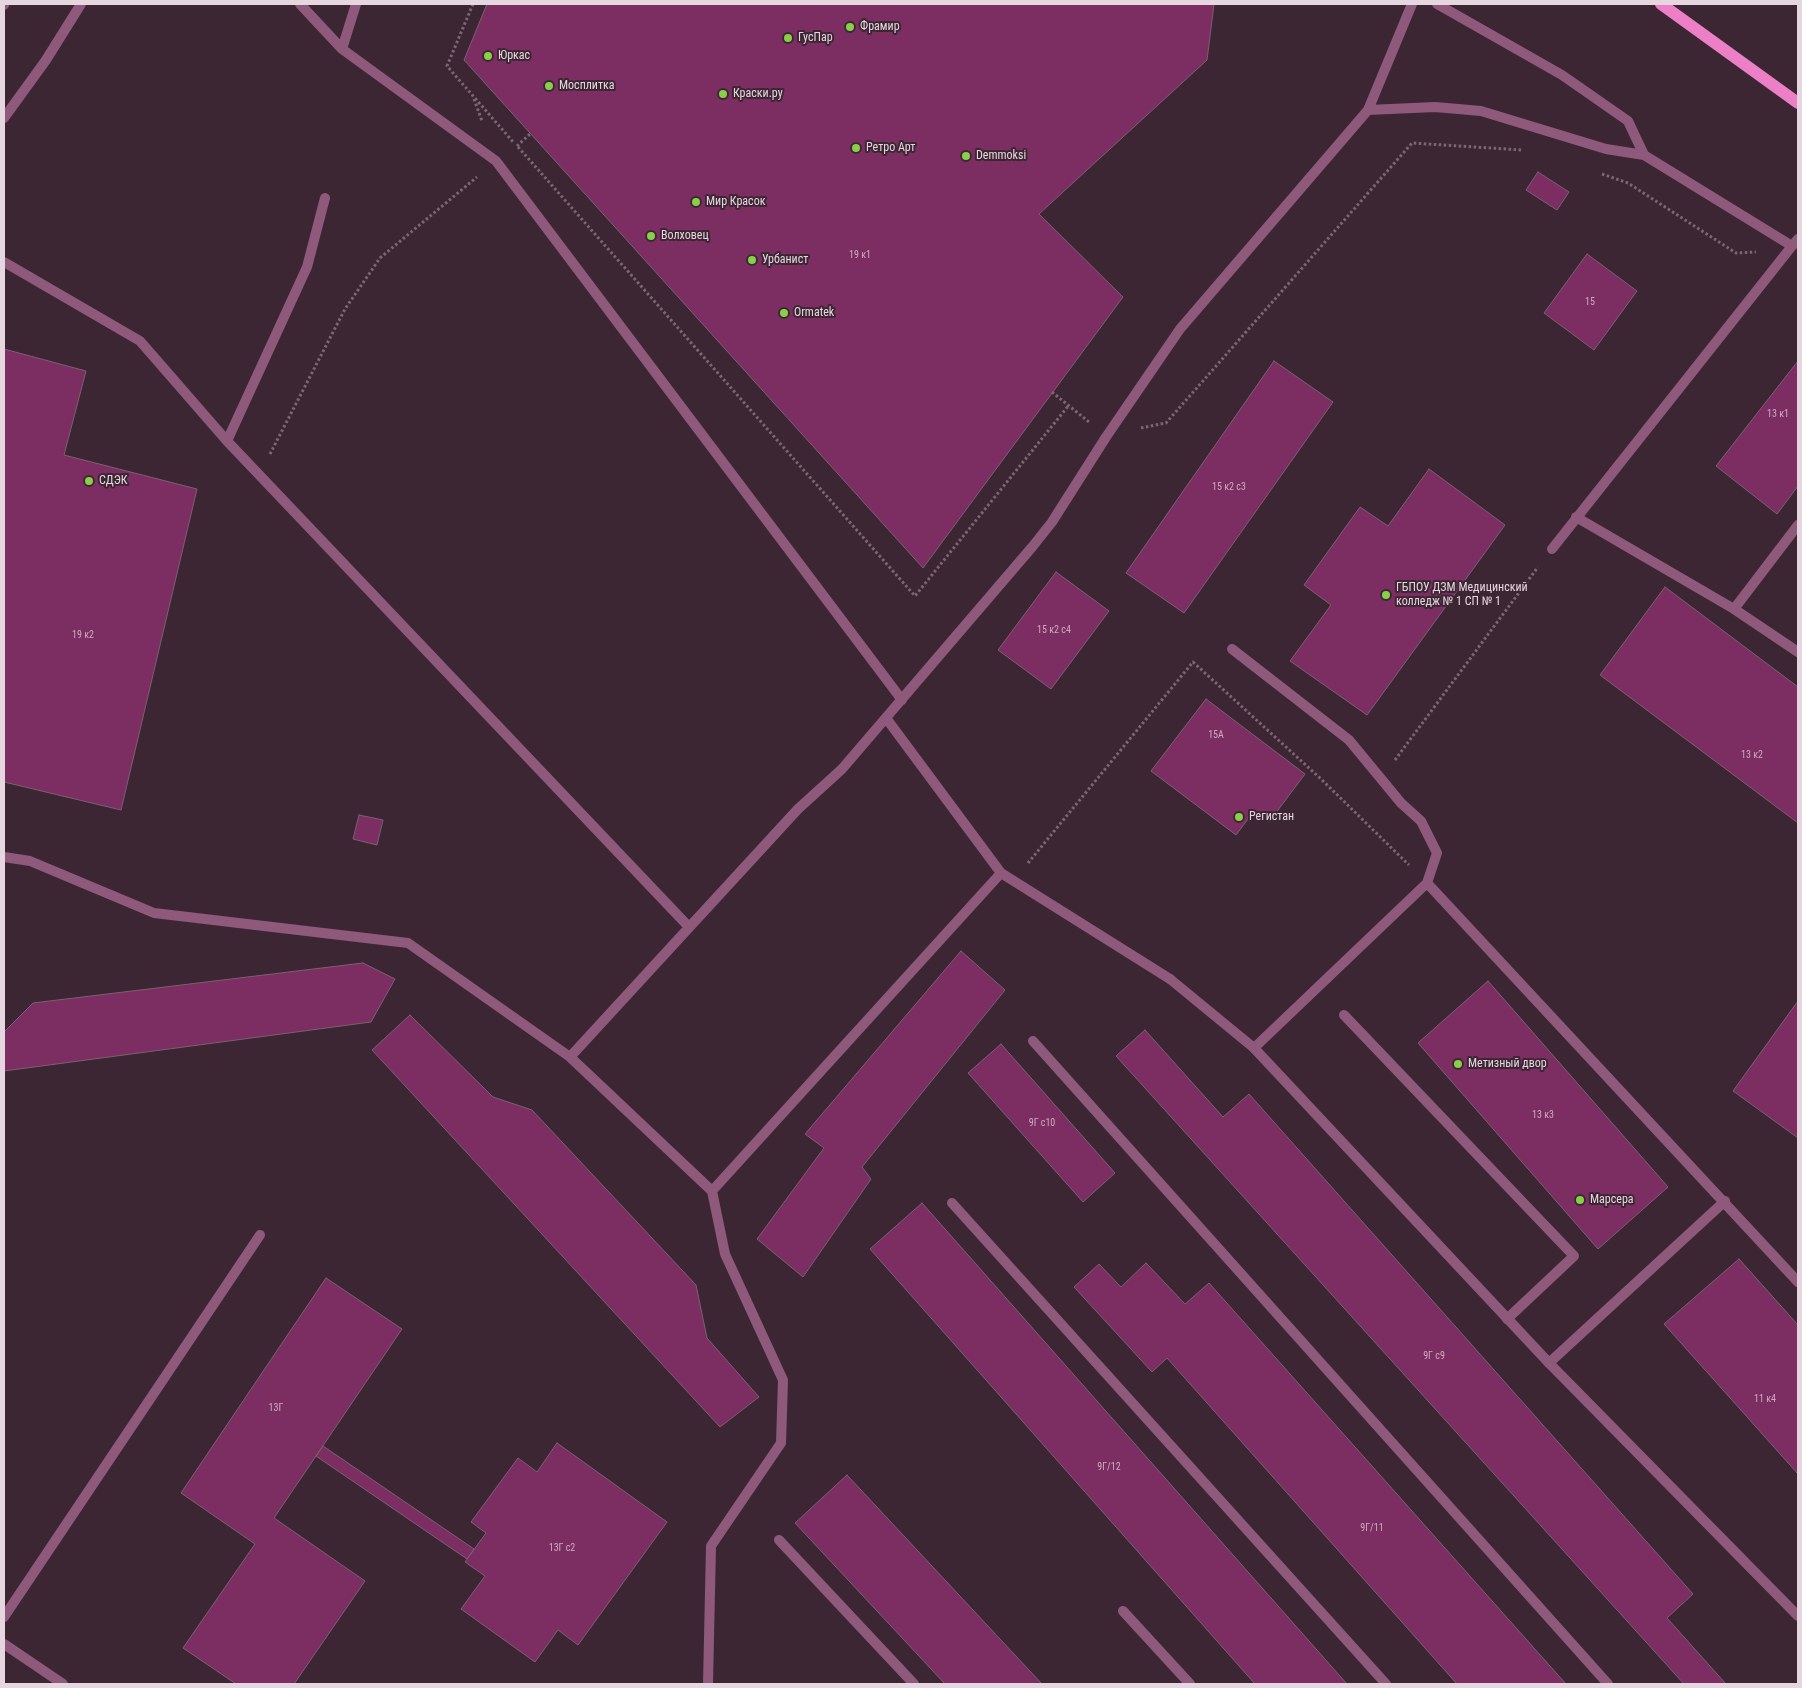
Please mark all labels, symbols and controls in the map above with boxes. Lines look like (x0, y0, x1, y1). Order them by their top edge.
place label: Фрамир (860, 20, 900, 34)
marker: Фрамир (844, 21, 856, 33)
place label: ГусПар (798, 31, 833, 45)
marker: ГусПар (782, 32, 794, 44)
place label: Юркас (498, 49, 530, 63)
marker: Юркас (482, 50, 494, 62)
place label: Мосплитка (559, 79, 615, 93)
marker: Мосплитка (543, 80, 555, 92)
place label: Краски.ру (733, 87, 783, 101)
marker: Краски.ру (717, 88, 729, 100)
place label: Ретро Арт (866, 141, 915, 155)
marker: Ретро Арт (850, 142, 862, 154)
place label: Demmoksi (976, 149, 1026, 163)
marker: Demmoksi (960, 150, 972, 162)
place label: Мир Красок (706, 195, 765, 209)
marker: Мир Красок (690, 196, 702, 208)
place label: Волховец (661, 229, 709, 243)
marker: Волховец (645, 230, 657, 242)
house number: 19 к1 (849, 249, 871, 261)
place label: Урбанист (762, 253, 808, 267)
marker: Урбанист (746, 254, 758, 266)
house number: 15 (1585, 296, 1595, 308)
place label: Ormatek (794, 306, 834, 320)
marker: Ormatek (778, 307, 790, 319)
house number: 13 к1 (1767, 408, 1789, 420)
place label: СДЭК (99, 474, 128, 488)
marker: СДЭК (83, 475, 95, 487)
house number: 15 к2 с3 (1212, 481, 1246, 493)
place label: ГБПОУ ДЗМ Медицинский колледж № 1 СП № 1 (1396, 581, 1528, 609)
marker: ГБПОУ ДЗМ Медицинский колледж № 1 СП № 1 (1380, 589, 1392, 601)
house number: 15 к2 с4 (1037, 624, 1071, 636)
house number: 19 к2 (72, 629, 94, 641)
house number: 15А (1208, 729, 1224, 741)
house number: 13 к2 (1741, 749, 1763, 761)
place label: Регистан (1249, 810, 1294, 824)
marker: Регистан (1233, 811, 1245, 823)
place label: Метизный двор (1468, 1057, 1547, 1071)
marker: Метизный двор (1452, 1058, 1464, 1070)
house number: 13 к3 (1532, 1109, 1554, 1121)
house number: 9Г с10 (1029, 1117, 1055, 1129)
place label: Марсера (1590, 1193, 1634, 1207)
marker: Марсера (1574, 1194, 1586, 1206)
house number: 9Г с9 (1423, 1350, 1445, 1362)
house number: 11 к4 (1754, 1393, 1776, 1405)
house number: 13Г (269, 1402, 283, 1414)
house number: 9Г/12 (1097, 1461, 1121, 1473)
house number: 9Г/11 (1360, 1522, 1384, 1534)
house number: 13Г с2 (549, 1542, 575, 1554)

